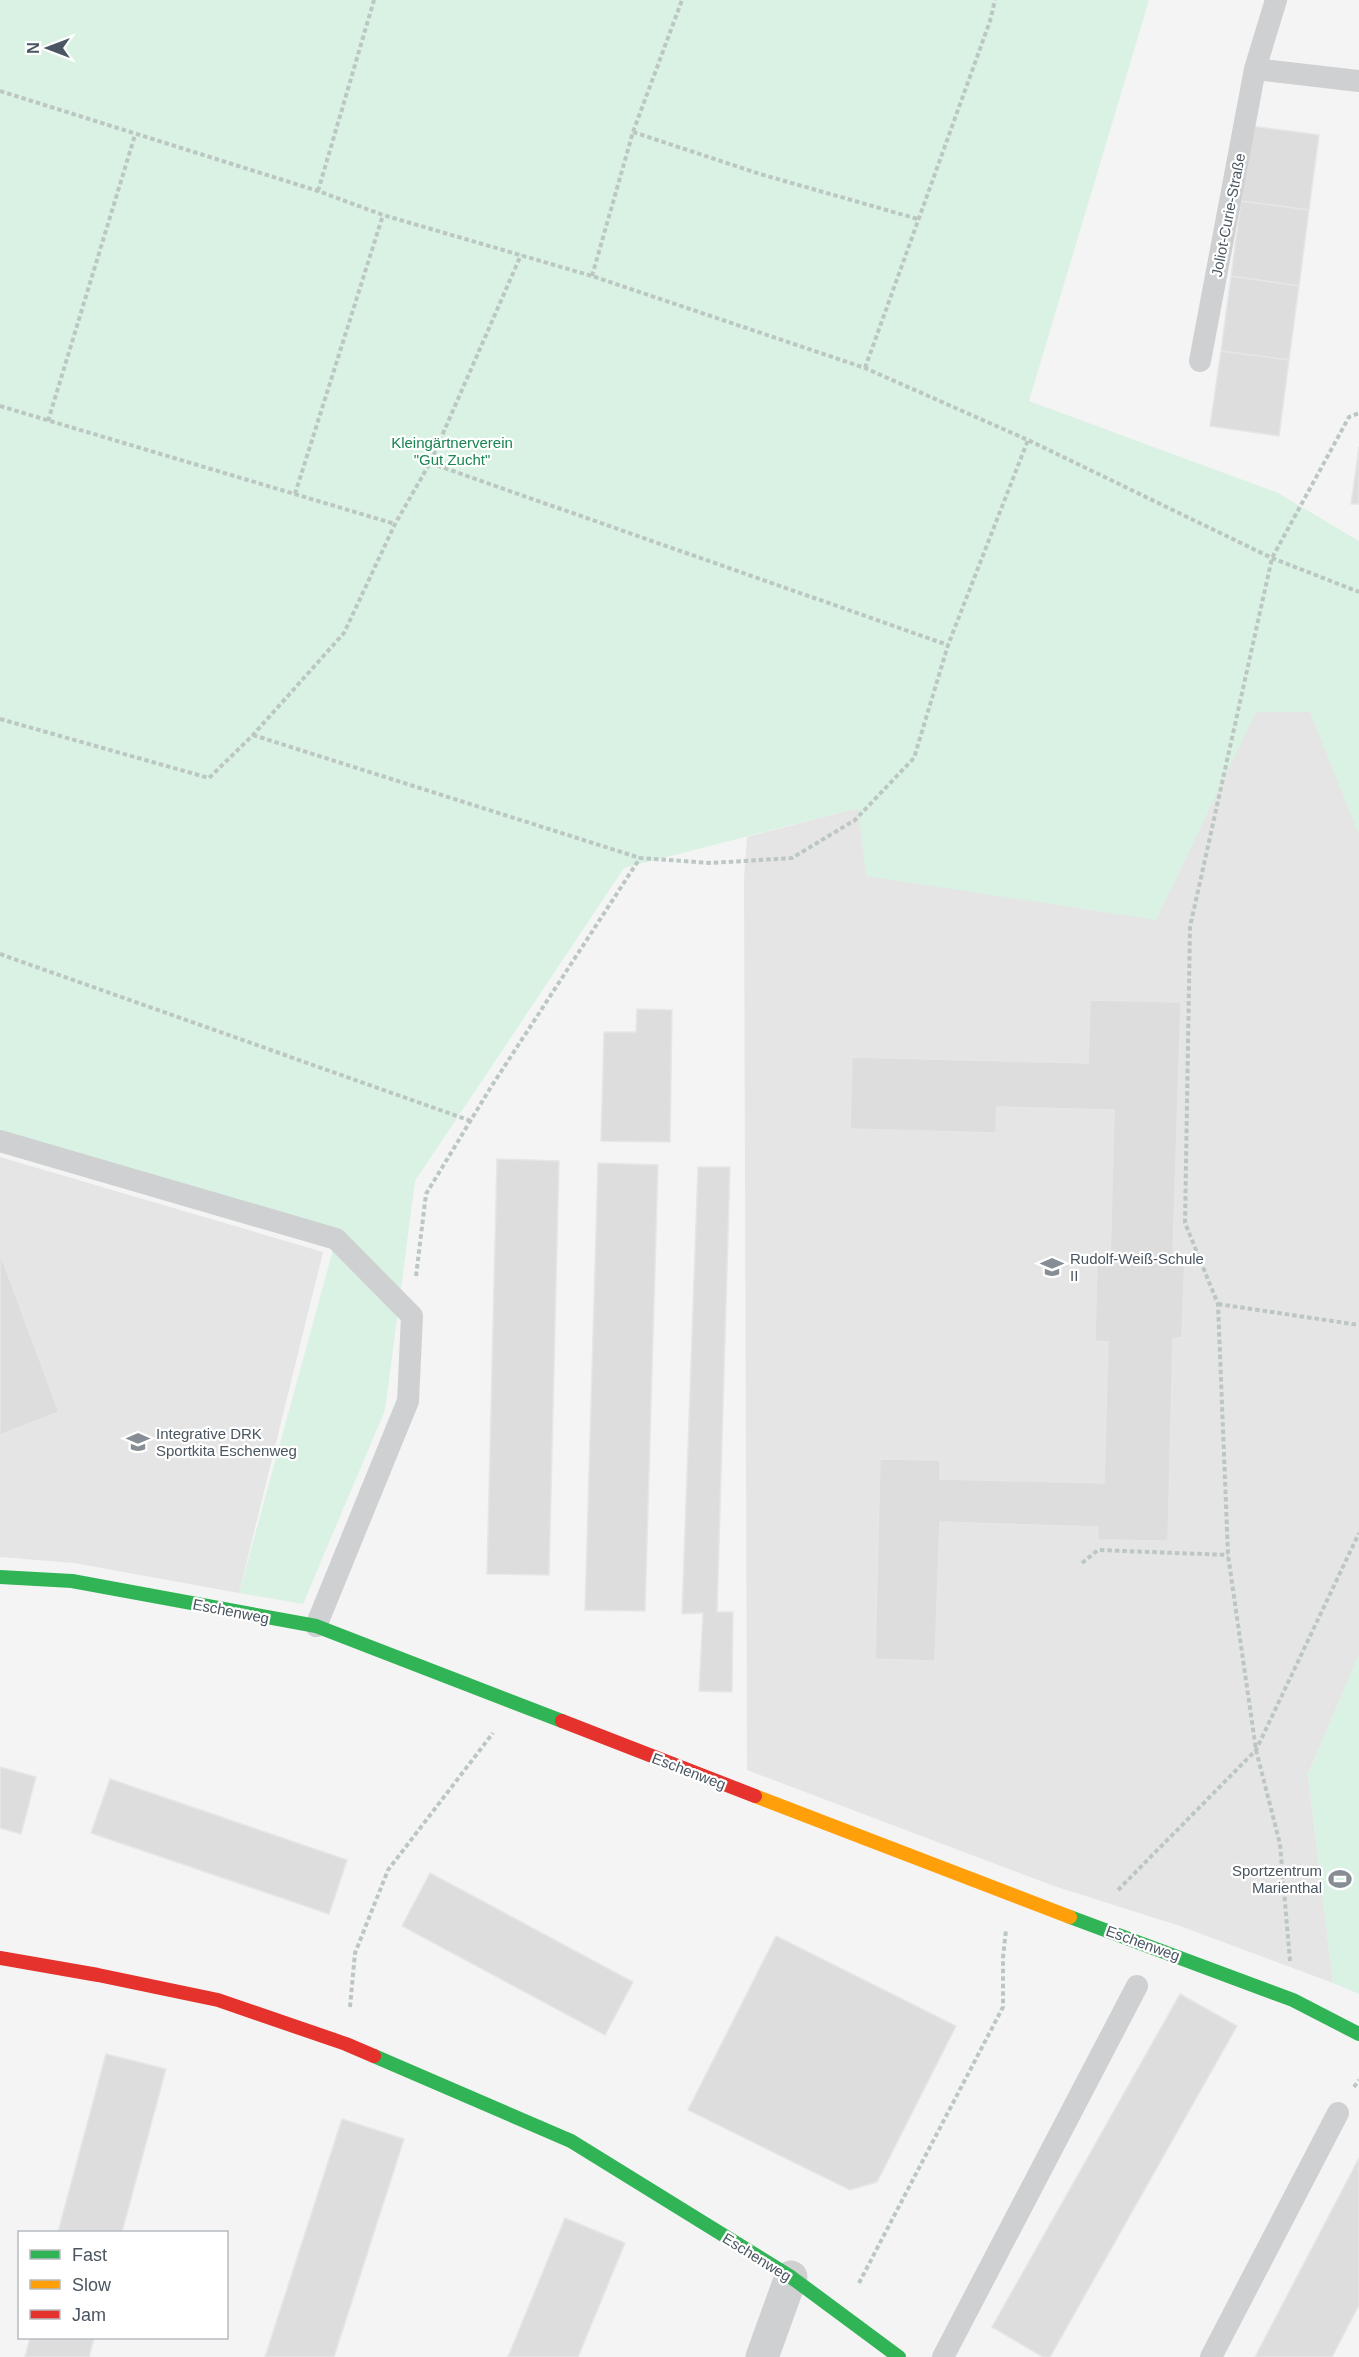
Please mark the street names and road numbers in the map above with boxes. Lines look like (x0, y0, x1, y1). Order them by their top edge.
street label: Joliot-Curie-Straße (1208, 152, 1248, 278)
street label: Eschenweg (191, 1595, 271, 1627)
street label: Eschenweg (650, 1749, 728, 1793)
street label: Eschenweg (1104, 1922, 1182, 1964)
street label: Eschenweg (720, 2229, 794, 2285)

